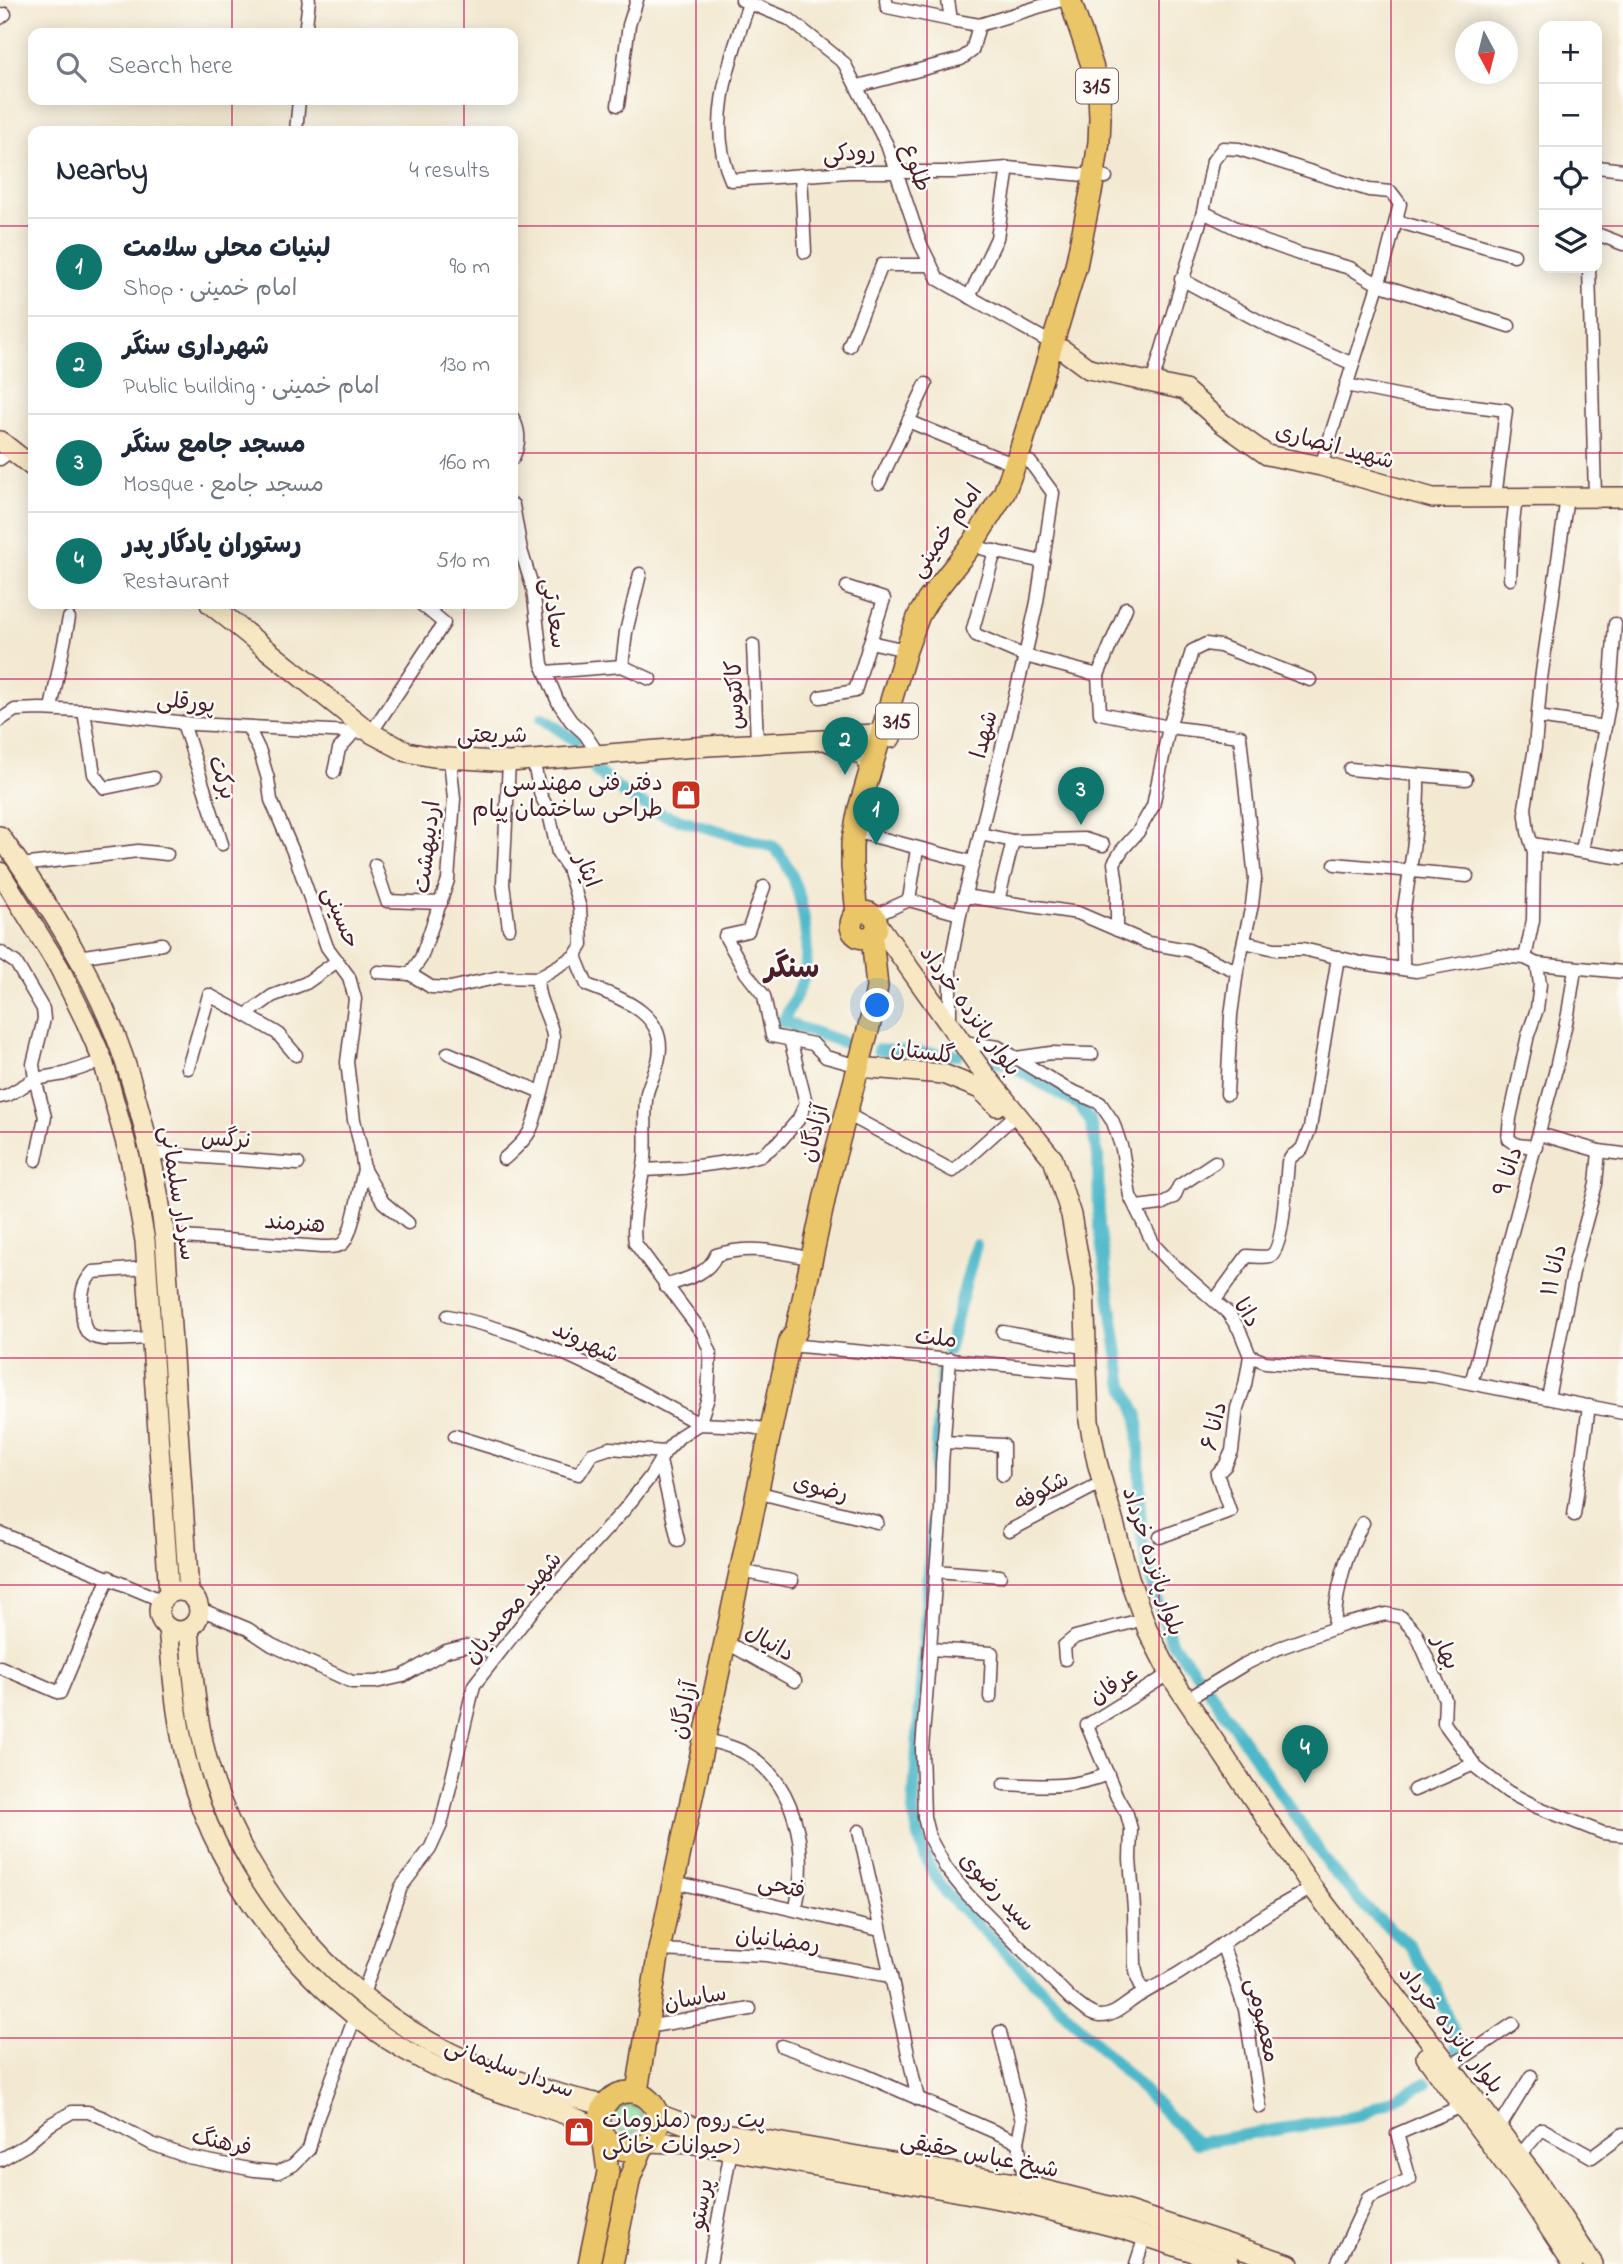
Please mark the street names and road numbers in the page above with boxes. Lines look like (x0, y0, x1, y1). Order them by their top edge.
road number: 315 (1076, 68, 1118, 104)
street label: رودکی (822, 137, 876, 172)
street label: طلوع (891, 139, 938, 197)
street label: شهید انصاری (1271, 416, 1398, 479)
street label: امام خمینی (903, 478, 991, 585)
street label: سعادتی (531, 576, 574, 651)
street label: کاکتوس (719, 659, 754, 730)
street label: پورقلی (155, 684, 217, 723)
road number: 315 (876, 704, 918, 738)
street label: شهدا (963, 707, 1008, 762)
street label: شریعتی (457, 720, 527, 753)
street label: برکت (198, 751, 243, 804)
street label: اردیبهشت (406, 799, 451, 896)
street label: ایثار (563, 847, 607, 893)
street label: حسینی (312, 882, 367, 954)
street label: بلوار پانزده خرداد (910, 939, 1028, 1084)
street label: گلستان (888, 1033, 957, 1074)
street label: آزادگان (792, 1100, 839, 1166)
street label: نرگس (200, 1122, 252, 1159)
street label: سردار سلیمانی (150, 1124, 203, 1263)
street label: دانا ۹ (1486, 1143, 1532, 1200)
street label: هنرمند (263, 1206, 327, 1243)
street label: دانا ۱۱ (1534, 1242, 1577, 1299)
street label: دانا (1224, 1292, 1268, 1335)
street label: شهروند (546, 1313, 624, 1373)
street label: ملت (913, 1321, 958, 1358)
street label: دانا ۶ (1194, 1399, 1237, 1454)
street label: شکوفه (1009, 1464, 1076, 1520)
street label: رضوی (789, 1467, 852, 1512)
street label: بلوار پانزده خرداد (1112, 1483, 1191, 1641)
street label: شهید محمدیان (457, 1545, 571, 1672)
street label: دانیال (738, 1617, 800, 1671)
street label: بهار (1422, 1629, 1467, 1676)
street label: عرفان (1083, 1658, 1145, 1714)
street label: آزادگان (663, 1677, 708, 1743)
street label: سید رضوی (950, 1845, 1042, 1940)
street label: فتحی (755, 1866, 808, 1909)
street label: رمضانیان (734, 1920, 822, 1963)
street label: بلوار پانزده خرداد (1389, 1959, 1511, 2102)
street label: معصومی (1236, 1975, 1287, 2066)
street label: ساسان (662, 1978, 729, 2021)
street label: سردار سلیمانی (440, 2031, 579, 2108)
street label: فرهنگ (188, 2121, 255, 2166)
street label: شیخ عباس حقیقی (898, 2125, 1062, 2188)
street label: پرستو (682, 2176, 723, 2234)

